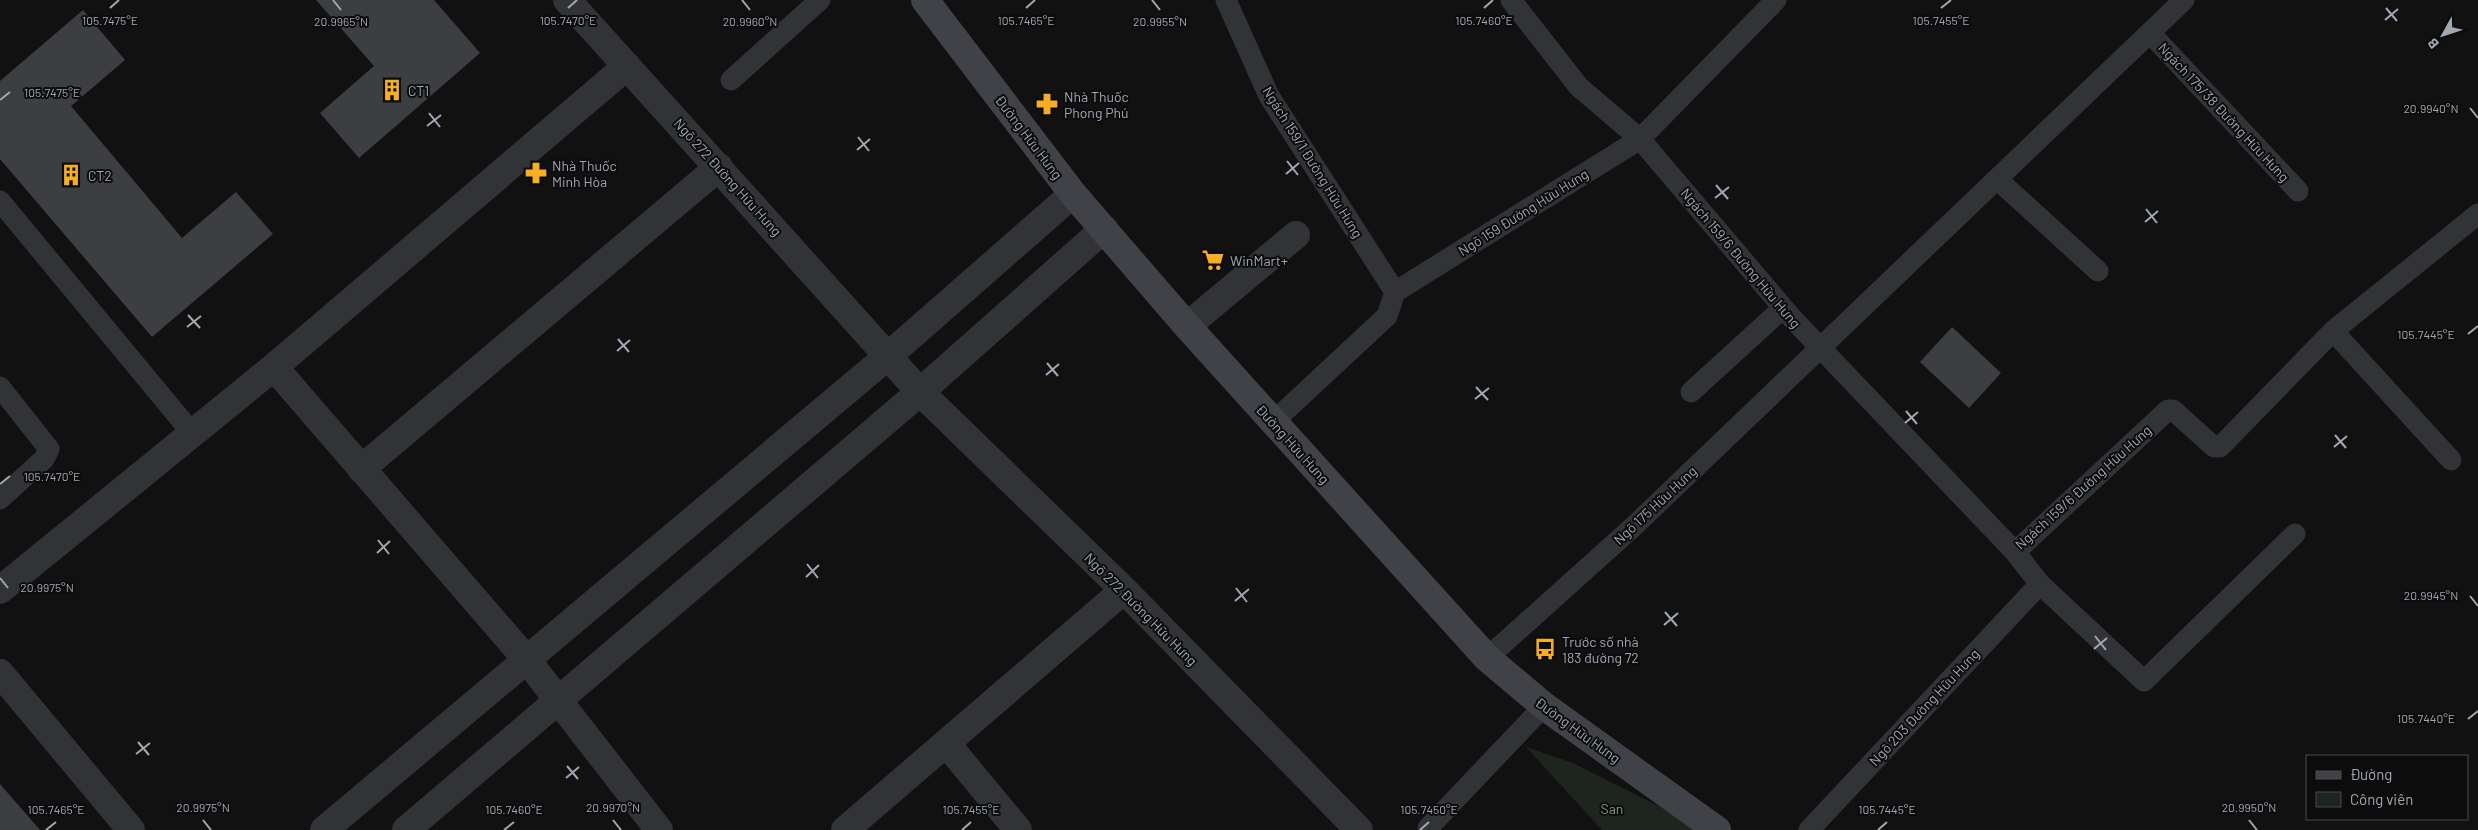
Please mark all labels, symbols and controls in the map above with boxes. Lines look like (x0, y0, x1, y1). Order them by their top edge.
north arrow (2418, 10, 2468, 60)
text: 105.7475°E (82, 13, 138, 27)
text: 105.7470°E (540, 13, 596, 27)
text: 105.7465°E (998, 13, 1054, 27)
text: 105.7460°E (1455, 13, 1513, 27)
text: 105.7455°E (1913, 13, 1969, 27)
text: 20.9965°N (314, 14, 368, 28)
text: 20.9960°N (723, 14, 777, 28)
text: 20.9955°N (1133, 14, 1187, 28)
text: B (2423, 35, 2442, 52)
street label: Ngách 175/38 Đường Hữu Hưng (2155, 39, 2293, 185)
building icon: CT1 (379, 77, 405, 103)
place label: CT1 (408, 82, 429, 99)
street label: Ngách 159/1 Đường Hữu Hưng (1259, 83, 1367, 241)
text: 105.7475°E (24, 85, 80, 99)
place label: Nhà Thuốc Phong Phú (1064, 88, 1129, 121)
pharmacy icon: Nhà Thuốc Phong Phú (1034, 91, 1060, 117)
street label: Đường Hữu Hưng (992, 92, 1066, 182)
text: 20.9940°N (2403, 101, 2459, 115)
street label: Ngõ 272 Đường Hữu Hưng (671, 115, 785, 239)
place label: Nhà Thuốc Minh Hòa (552, 157, 617, 190)
pharmacy icon: Nhà Thuốc Minh Hòa (523, 160, 549, 186)
building icon: CT2 (58, 162, 84, 188)
street label: Ngõ 159 Đường Hữu Hưng (1455, 165, 1591, 259)
place label: CT2 (88, 167, 112, 184)
street label: Ngách 159/6 Đường Hữu Hưng (1677, 185, 1805, 331)
supermarket icon: WinMart+ (1200, 247, 1226, 273)
place label: WinMart+ (1230, 252, 1288, 269)
text: 105.7445°E (2397, 327, 2455, 341)
street label: Đường Hữu Hưng (1253, 401, 1333, 487)
street label: Ngách 159/6 Đường Hữu Hưng (2011, 421, 2155, 553)
street label: Ngõ 175 Hữu Hưng (1610, 462, 1700, 548)
text: 105.7470°E (24, 469, 80, 483)
street label: Ngõ 272 Đường Hữu Hưng (1081, 549, 1201, 669)
text: 20.9975°N (20, 580, 74, 594)
text: 20.9945°N (2404, 588, 2458, 602)
place label: Trước số nhà 183 đường 72 (1562, 633, 1639, 666)
bus stop icon: Trước số nhà 183 đường 72 (1532, 636, 1558, 662)
street label: Ngõ 203 Đường Hữu Hưng (1865, 645, 1983, 769)
street label: Đường Hữu Hưng (1532, 693, 1624, 767)
text: 105.7440°E (2397, 711, 2455, 725)
legend (2306, 755, 2468, 820)
text: Đường (2350, 765, 2392, 783)
text: Công viên (2350, 790, 2413, 808)
text: 20.9975°N (176, 800, 230, 814)
text: 20.9970°N (586, 800, 640, 814)
park label: San (1601, 800, 1623, 817)
text: 20.9950°N (2222, 800, 2276, 814)
text: 105.7465°E (28, 802, 84, 816)
text: 105.7460°E (485, 802, 543, 816)
text: 105.7455°E (943, 802, 999, 816)
text: 105.7450°E (1400, 802, 1458, 816)
text: 105.7445°E (1858, 802, 1916, 816)

